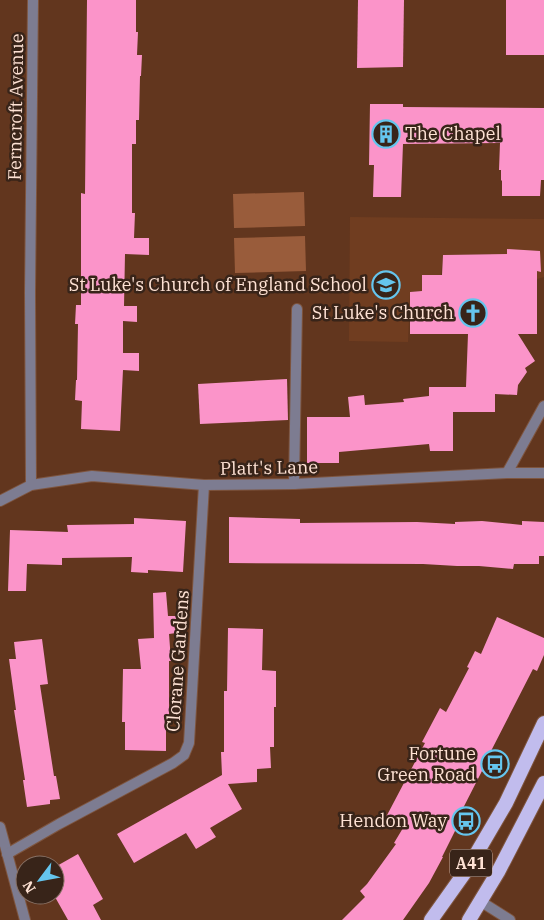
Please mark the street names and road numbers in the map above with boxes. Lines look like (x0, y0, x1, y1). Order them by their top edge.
street label: Ferncroft Avenue (3, 33, 28, 181)
street label: Platt's Lane (220, 455, 318, 480)
street label: Clorane Gardens (161, 589, 194, 733)
road number: A41 (450, 850, 492, 876)

